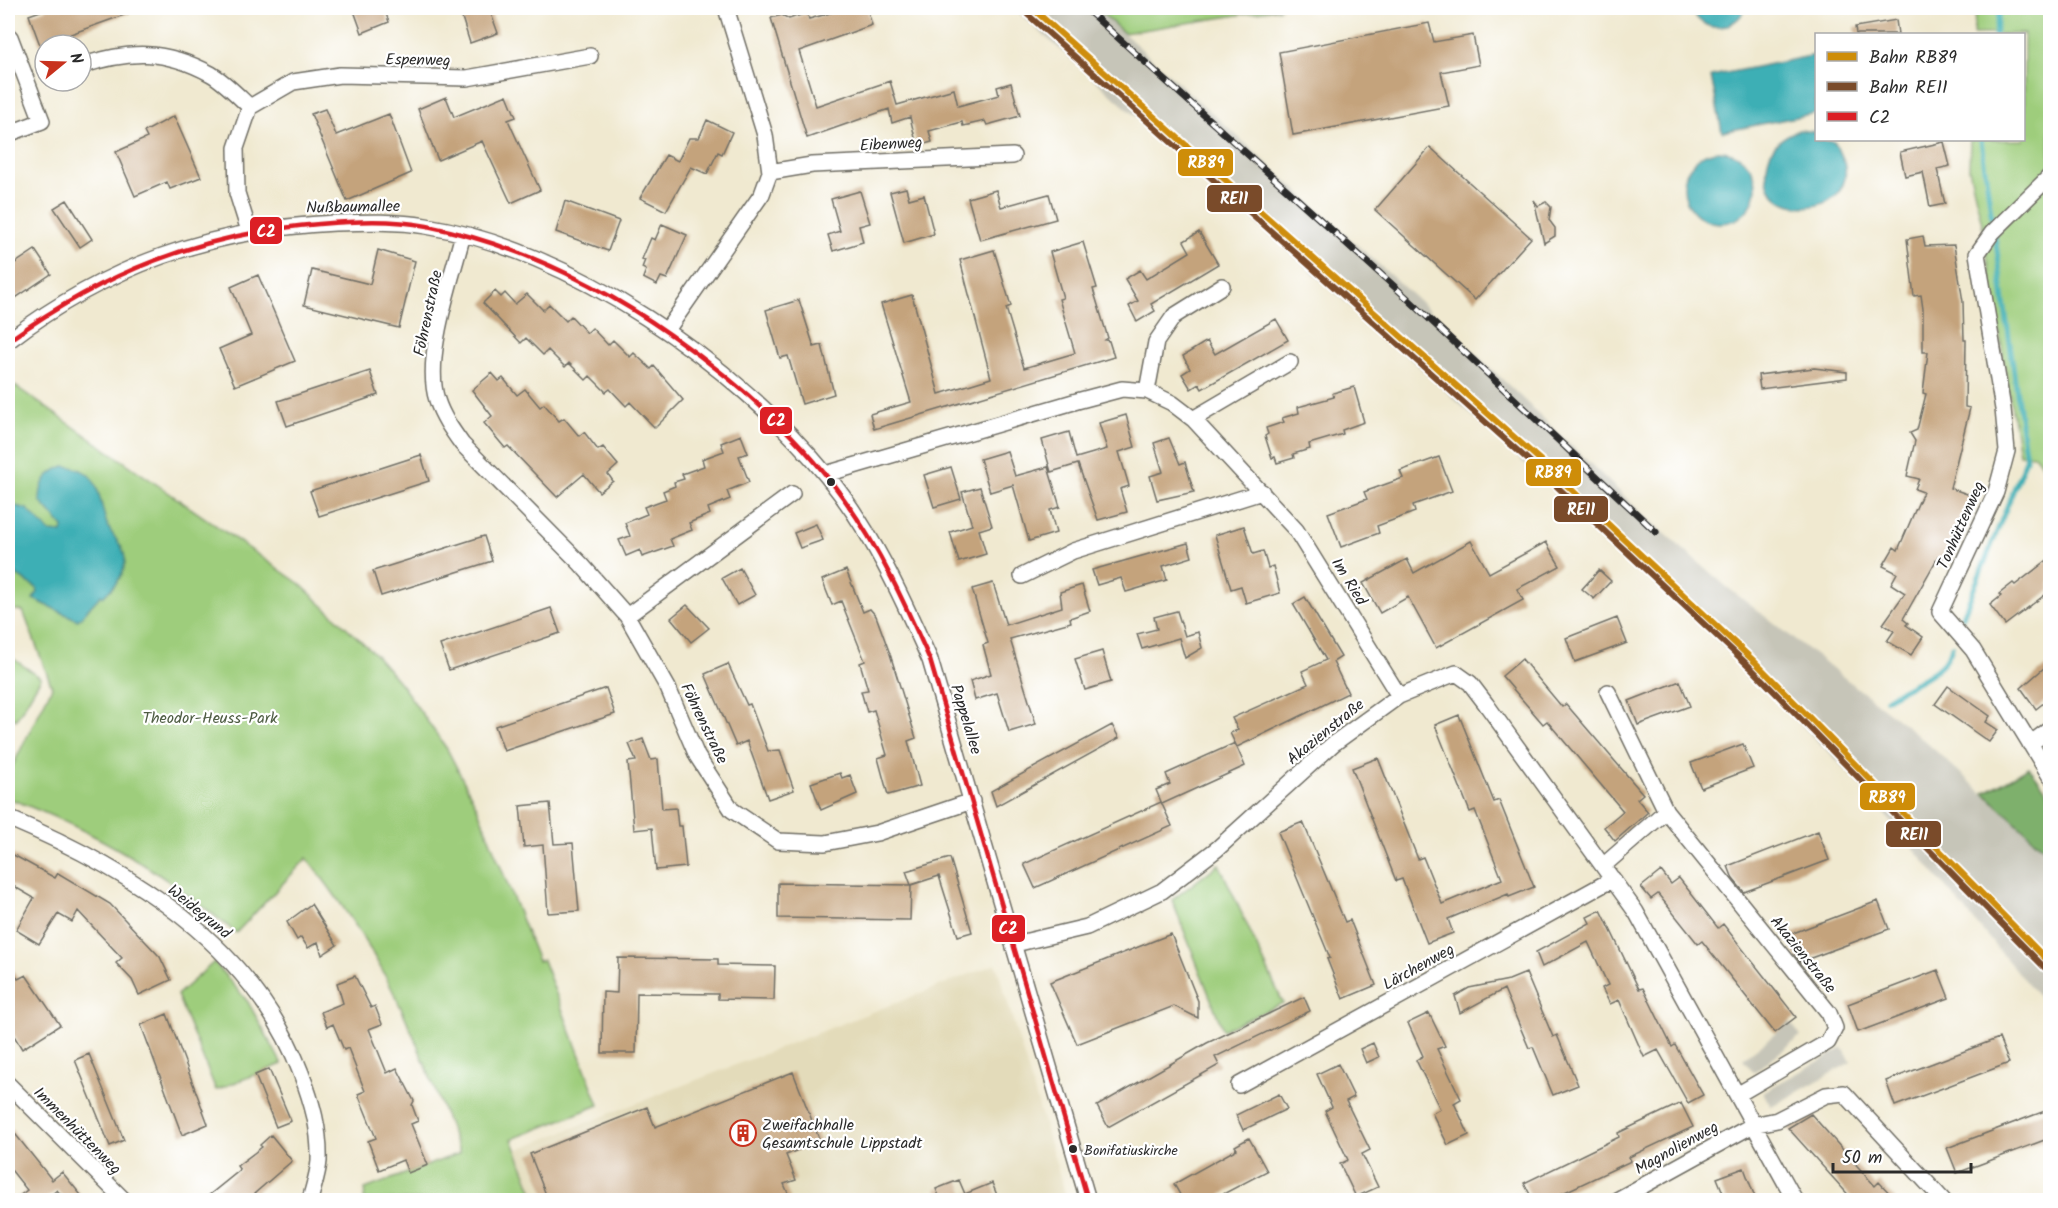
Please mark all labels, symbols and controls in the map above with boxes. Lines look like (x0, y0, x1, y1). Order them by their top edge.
north arrow (33, 33, 93, 93)
legend (1815, 33, 2025, 141)
text: Bahn RB89 (1869, 44, 1957, 73)
street label: Espenweg (385, 47, 451, 74)
text: N (62, 50, 89, 67)
text: Bahn RE11 (1869, 74, 1948, 103)
text: C2 (1869, 104, 1890, 133)
street label: Eibenweg (859, 130, 923, 159)
line badge: RB89 (1177, 148, 1234, 177)
text: RB89 (1187, 151, 1225, 176)
line badge: RE11 (1206, 184, 1263, 213)
text: RE11 (1220, 187, 1248, 212)
street label: Nußbaumallee (306, 194, 400, 221)
line badge: C2 (249, 216, 283, 245)
text: C2 (256, 220, 276, 245)
street label: Föhrenstraße (407, 268, 450, 359)
line badge: C2 (759, 406, 793, 435)
text: C2 (766, 409, 786, 434)
line badge: RB89 (1525, 458, 1582, 487)
text: RB89 (1534, 461, 1572, 486)
unlabelled marker (825, 476, 837, 488)
street label: Tonhüttenweg (1931, 477, 1992, 574)
line badge: RE11 (1553, 495, 1609, 523)
text: RE11 (1567, 498, 1595, 523)
street label: Im Ried (1324, 553, 1374, 612)
street label: Föhrenstraße (673, 679, 734, 768)
street label: Pappelallee (943, 681, 988, 758)
street label: Akazienstraße (1282, 693, 1370, 771)
park label: Theodor-Heuss-Park (142, 706, 278, 731)
line badge: RB89 (1859, 782, 1916, 811)
text: RB89 (1868, 786, 1906, 811)
line badge: RE11 (1885, 820, 1942, 848)
text: RE11 (1900, 823, 1928, 848)
street label: Weidegrund (162, 879, 237, 946)
street label: Akazienstraße (1764, 911, 1842, 999)
line badge: C2 (991, 914, 1026, 943)
text: C2 (998, 917, 1018, 942)
street label: Lärchenweg (1378, 937, 1459, 997)
street label: Immenhüttenweg (27, 1081, 127, 1181)
place label: Zweifachhalle Gesamtschule Lippstadt (762, 1113, 923, 1156)
street label: Magnolienweg (1630, 1115, 1723, 1182)
building icon: Zweifachhalle Gesamtschule Lippstadt (728, 1118, 758, 1148)
scale bar (1833, 1136, 1971, 1174)
place label: Bonifatiuskirche (1084, 1140, 1179, 1162)
marker: Bonifatiuskirche (1067, 1143, 1079, 1155)
text: 50 m (1842, 1144, 1882, 1173)

